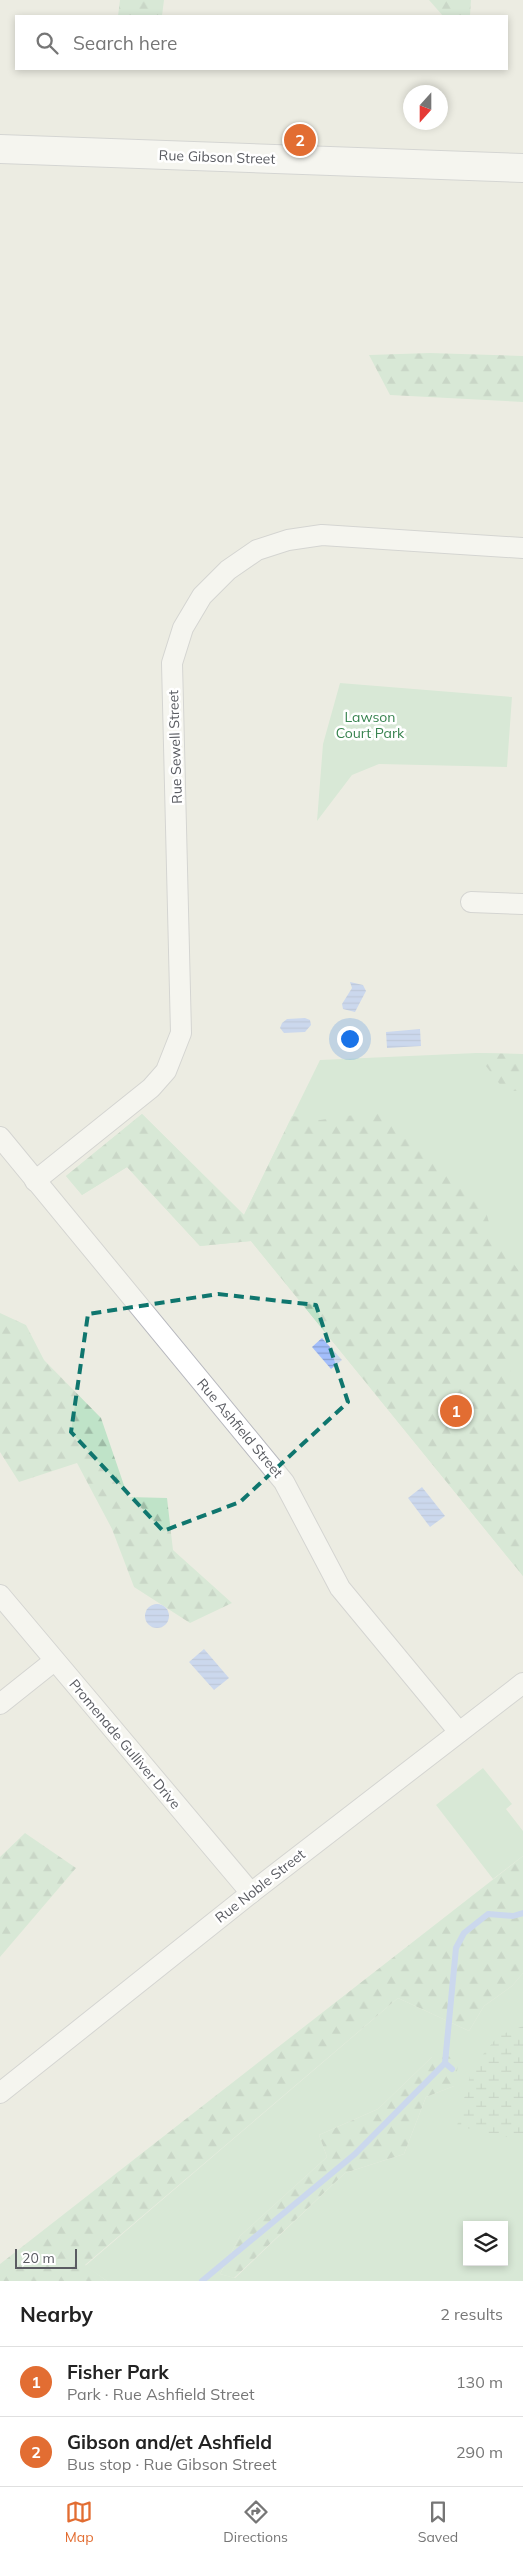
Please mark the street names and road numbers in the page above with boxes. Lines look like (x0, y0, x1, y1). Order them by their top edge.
street label: Rue Gibson Street (158, 146, 276, 168)
street label: Rue Sewell Street (164, 690, 186, 804)
street label: Rue Ashfield Street (193, 1375, 287, 1481)
street label: Promenade Gulliver Drive (65, 1675, 185, 1813)
street label: Rue Noble Street (211, 1845, 309, 1927)

